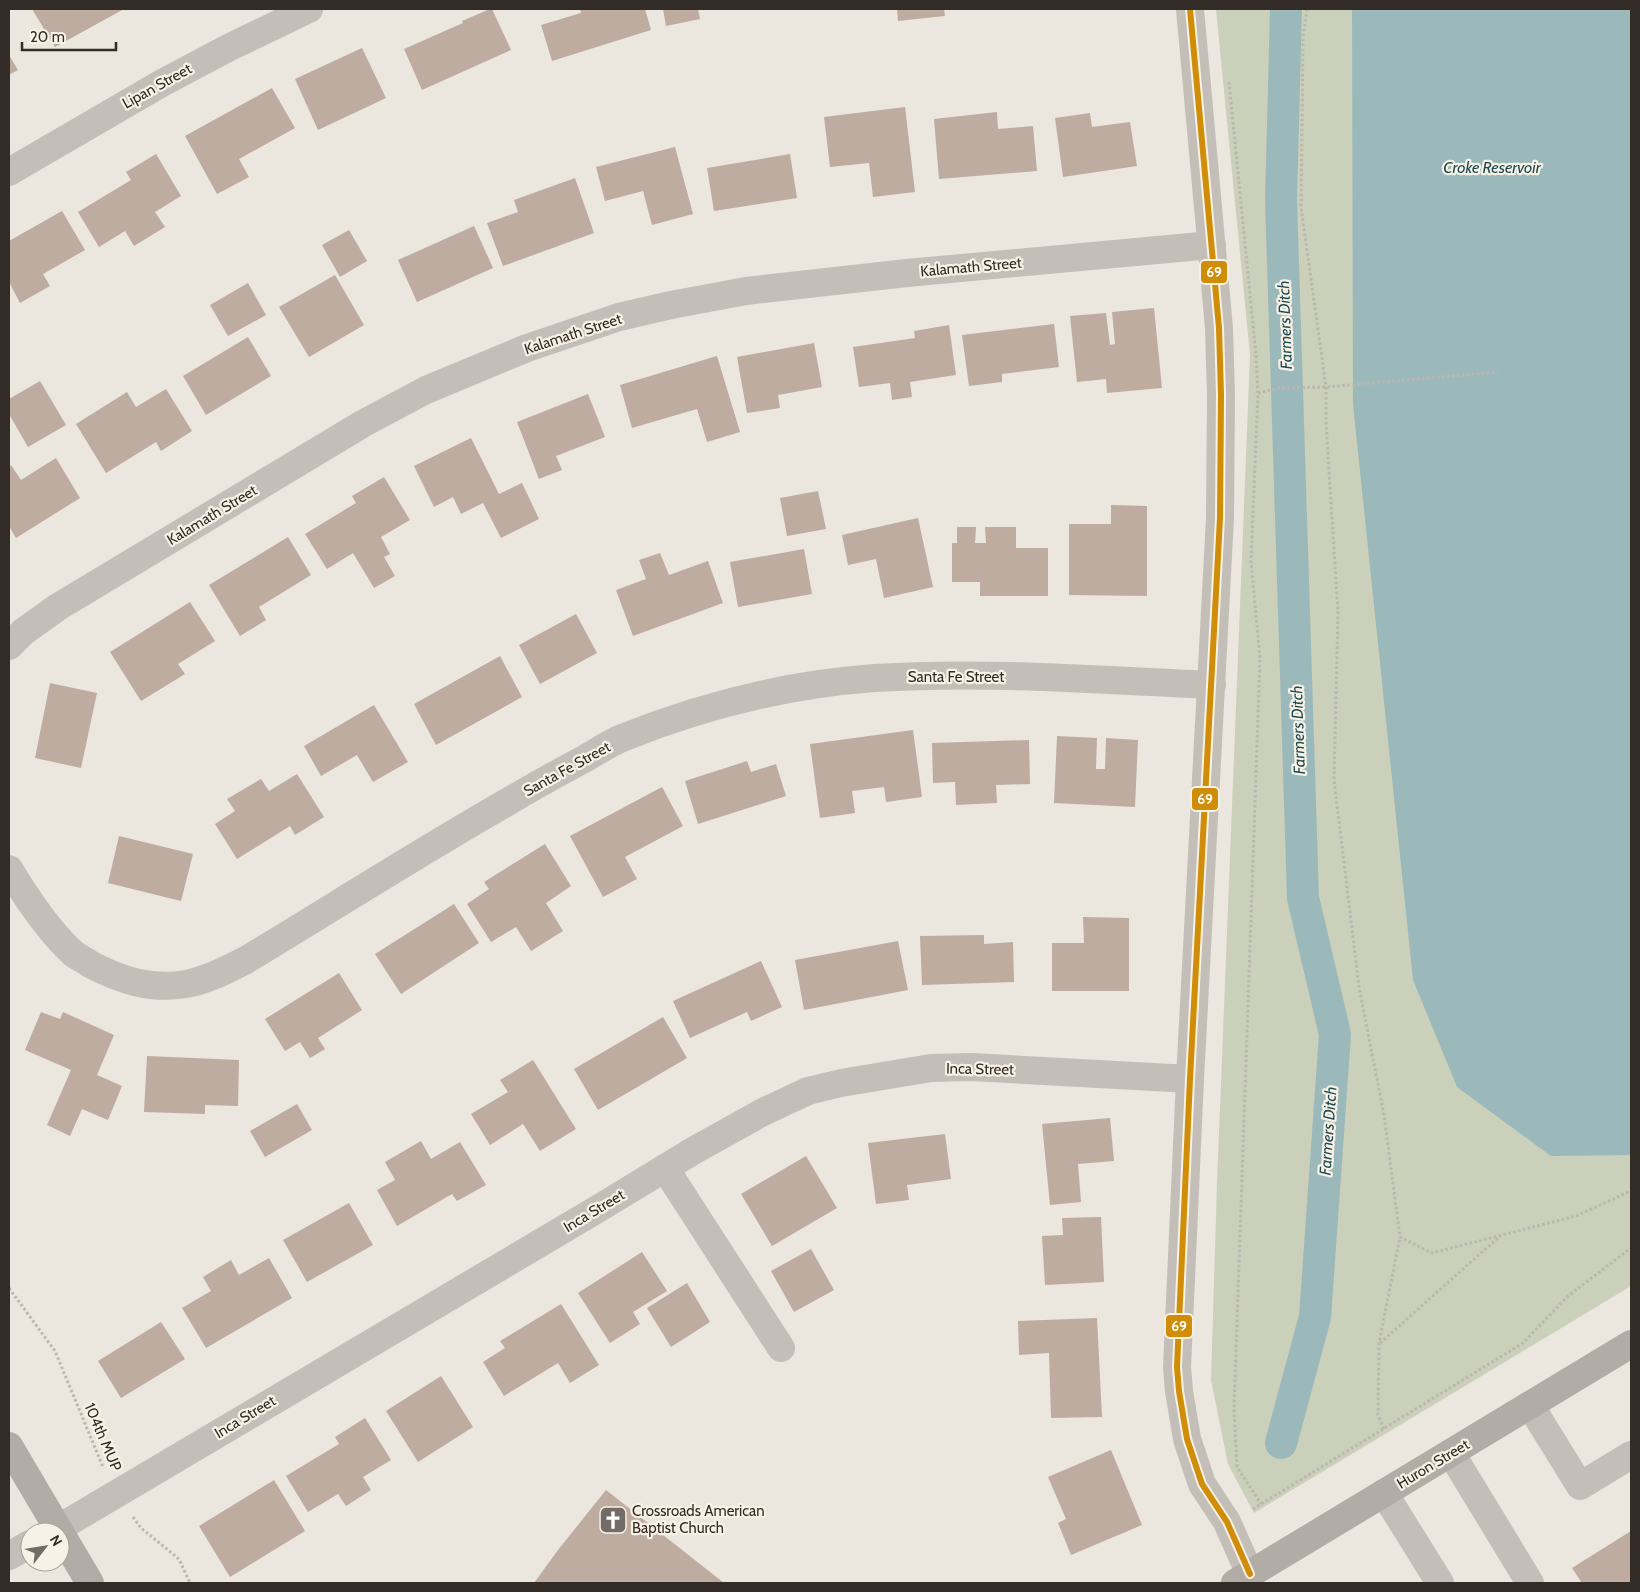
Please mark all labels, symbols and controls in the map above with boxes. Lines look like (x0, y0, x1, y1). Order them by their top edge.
scale bar (22, 20, 116, 52)
text: 20 m (30, 28, 65, 46)
street label: Lipan Street (119, 60, 195, 112)
water label: Croke Reservoir (1443, 158, 1542, 177)
street label: Kalamath Street (920, 254, 1022, 280)
line badge: 69 (1200, 260, 1228, 284)
text: 69 (1206, 263, 1222, 281)
water label: Farmers Ditch (1274, 280, 1296, 370)
street label: Kalamath Street (522, 310, 624, 358)
street label: Kalamath Street (164, 481, 260, 549)
street label: Santa Fe Street (908, 668, 1004, 686)
water label: Farmers Ditch (1287, 685, 1309, 775)
street label: Santa Fe Street (520, 738, 614, 800)
line badge: 69 (1191, 787, 1219, 811)
text: 69 (1197, 790, 1213, 808)
street label: Inca Street (946, 1059, 1014, 1079)
water label: Farmers Ditch (1315, 1086, 1341, 1176)
street label: Inca Street (560, 1186, 628, 1236)
line badge: 69 (1165, 1314, 1193, 1338)
text: 69 (1171, 1317, 1187, 1335)
street label: Inca Street (211, 1392, 279, 1442)
street label: 104th MUP (81, 1400, 126, 1474)
street label: Huron Street (1393, 1435, 1473, 1493)
place label: Crossroads American Baptist Church (632, 1502, 765, 1537)
church icon: Crossroads American Baptist Church (598, 1505, 628, 1535)
north arrow (20, 1522, 70, 1572)
text: N (46, 1531, 66, 1549)

